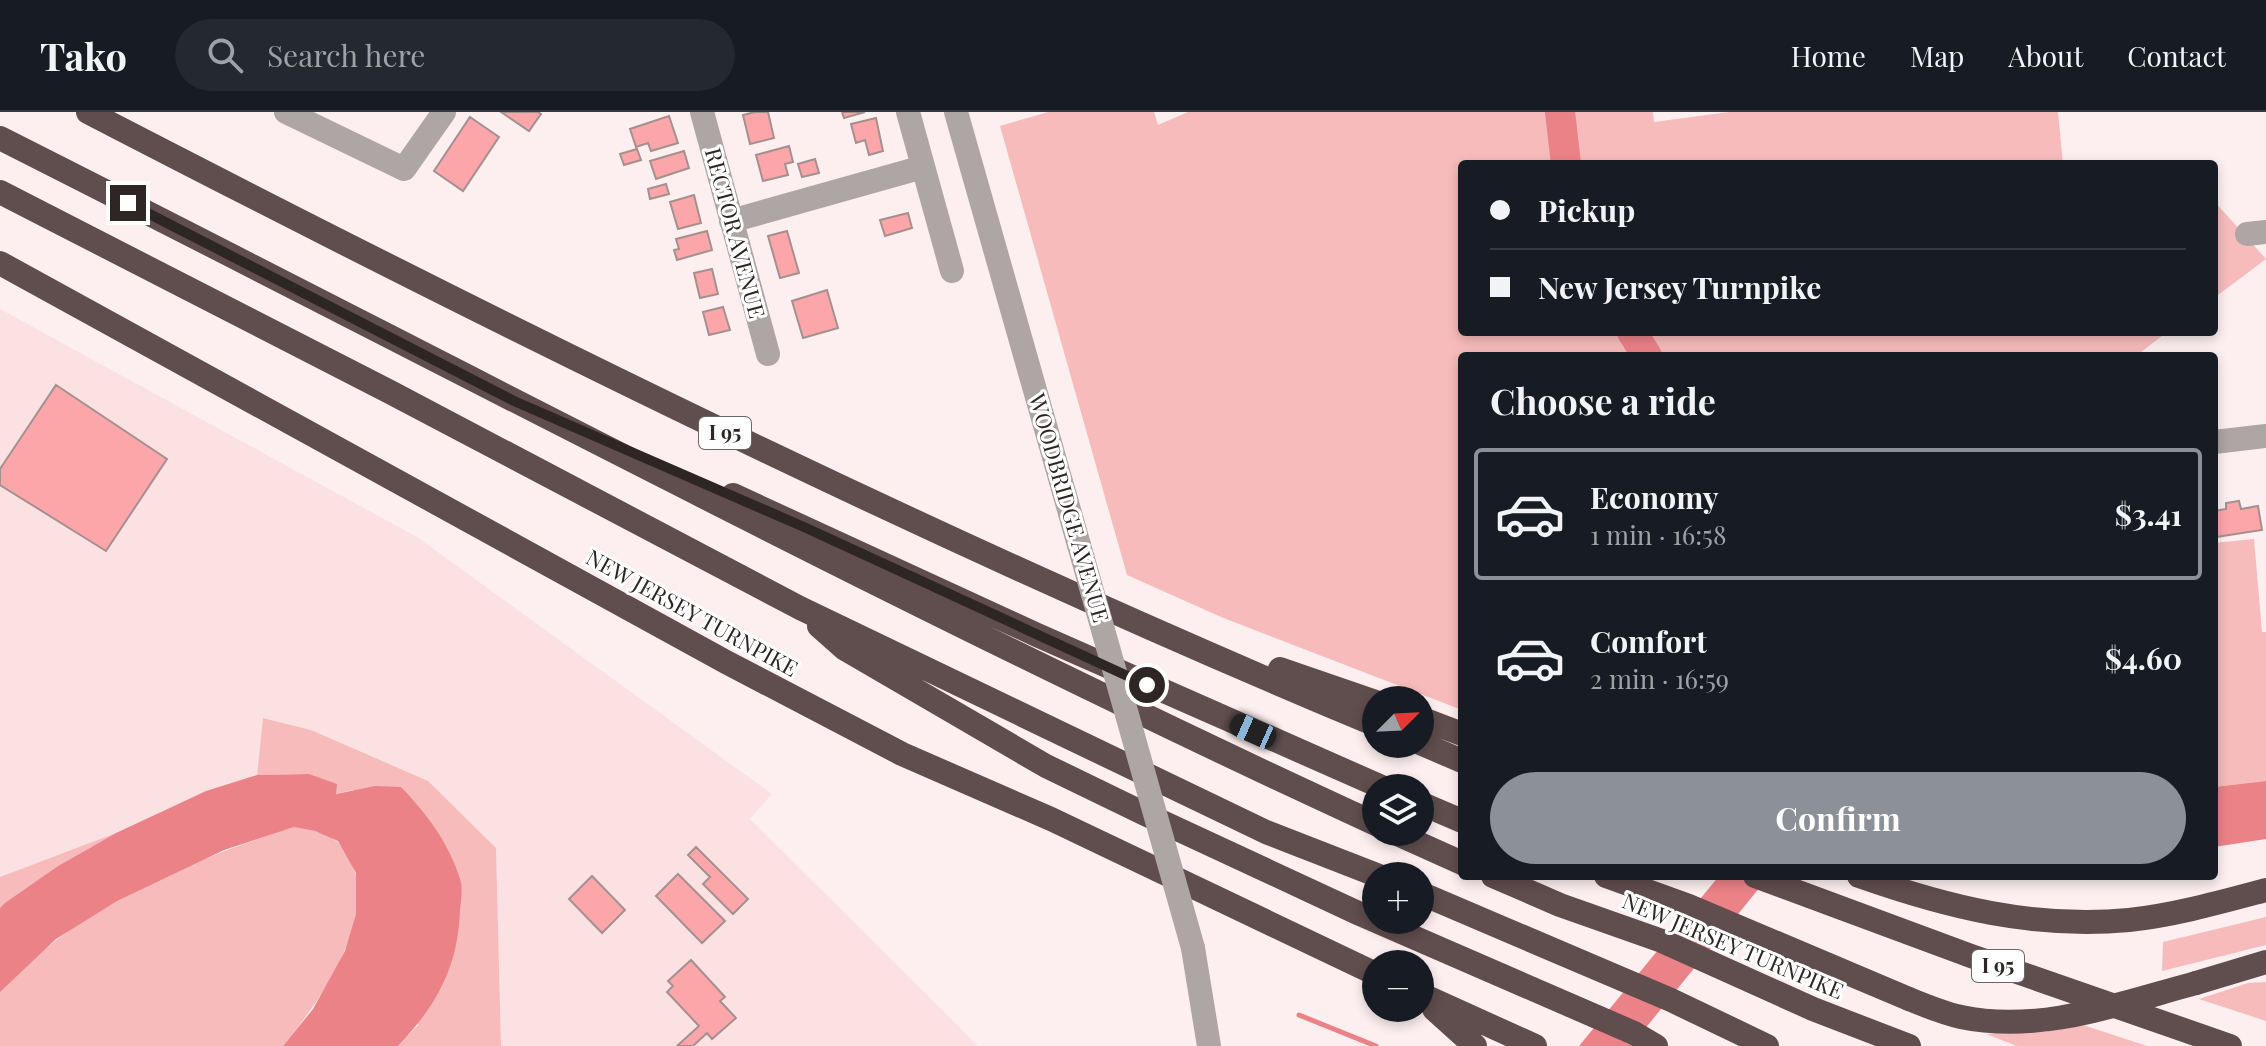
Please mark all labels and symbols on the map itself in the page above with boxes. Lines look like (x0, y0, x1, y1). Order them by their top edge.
street label: RECTOR AVENUE (699, 144, 773, 321)
route end (110, 185, 146, 221)
street label: WOODBRIDGE AVENUE (1023, 389, 1117, 625)
road number: I 95 (699, 417, 751, 449)
street label: NEW JERSEY TURNPIKE (581, 541, 804, 683)
route start (1129, 667, 1165, 703)
north arrow (1362, 686, 1434, 758)
car (1226, 710, 1280, 752)
street label: NEW JERSEY TURNPIKE (1618, 885, 1849, 1005)
road number: I 95 (1972, 950, 2024, 982)

